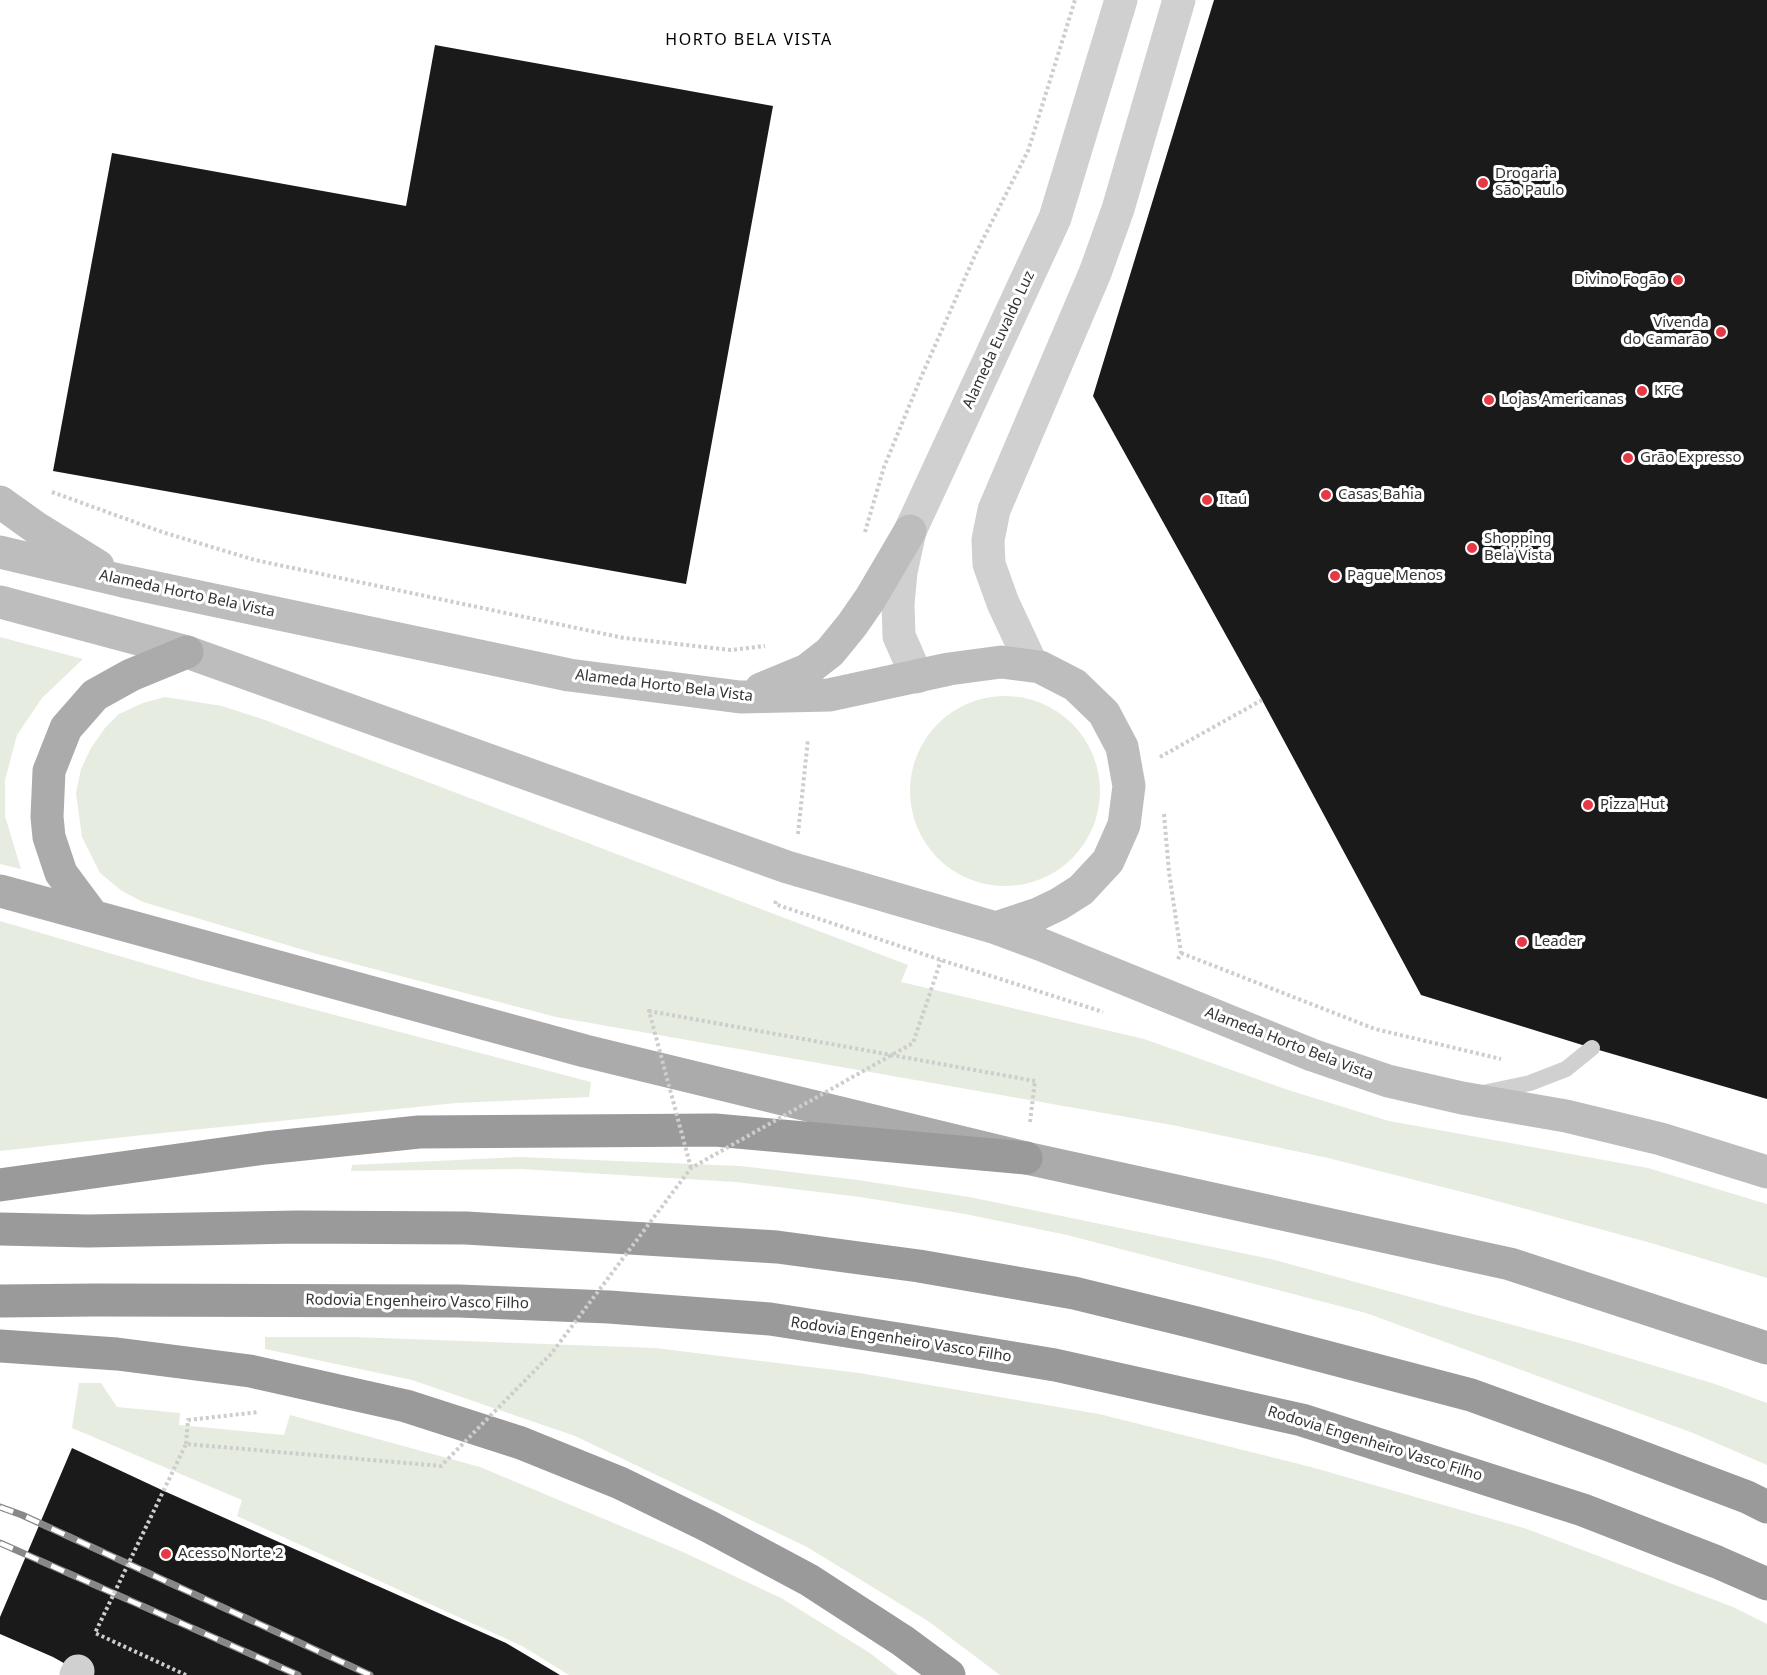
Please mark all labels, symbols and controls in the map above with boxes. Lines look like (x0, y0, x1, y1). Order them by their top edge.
district label: HORTO BELA VISTA (665, 30, 833, 50)
place label: Drogaria São Paulo (1495, 165, 1564, 200)
marker: Drogaria São Paulo (1476, 176, 1490, 190)
street label: Alameda Euvaldo Luz (959, 268, 1039, 412)
place label: Divino Fogão (1574, 271, 1666, 289)
marker: Divino Fogão (1671, 273, 1685, 287)
place label: Vivenda do Camarão (1623, 314, 1709, 349)
marker: Vivenda do Camarão (1714, 325, 1728, 339)
place label: KFC (1654, 382, 1681, 400)
marker: KFC (1635, 384, 1649, 398)
place label: Lojas Americanas (1501, 391, 1624, 409)
marker: Lojas Americanas (1482, 393, 1496, 407)
place label: Grão Expresso (1640, 449, 1742, 467)
marker: Grão Expresso (1621, 451, 1635, 465)
place label: Casas Bahia (1338, 486, 1422, 504)
marker: Casas Bahia (1319, 488, 1333, 502)
place label: Itaú (1219, 491, 1247, 509)
marker: Itaú (1200, 493, 1214, 507)
place label: Shopping Bela Vista (1484, 530, 1552, 565)
marker: Shopping Bela Vista (1465, 541, 1479, 555)
street label: Alameda Horto Bela Vista (98, 567, 276, 621)
place label: Pague Menos (1347, 567, 1443, 585)
marker: Pague Menos (1328, 569, 1342, 583)
street label: Alameda Horto Bela Vista (574, 666, 754, 706)
place label: Pizza Hut (1600, 796, 1665, 814)
marker: Pizza Hut (1581, 798, 1595, 812)
place label: Leader (1534, 933, 1583, 951)
marker: Leader (1515, 935, 1529, 949)
street label: Alameda Horto Bela Vista (1202, 1004, 1376, 1084)
street label: Rodovia Engenheiro Vasco Filho (305, 1291, 529, 1313)
street label: Rodovia Engenheiro Vasco Filho (789, 1314, 1013, 1366)
street label: Rodovia Engenheiro Vasco Filho (1265, 1403, 1485, 1485)
place label: Acesso Norte 2 (178, 1545, 284, 1563)
marker: Acesso Norte 2 (159, 1547, 173, 1561)

